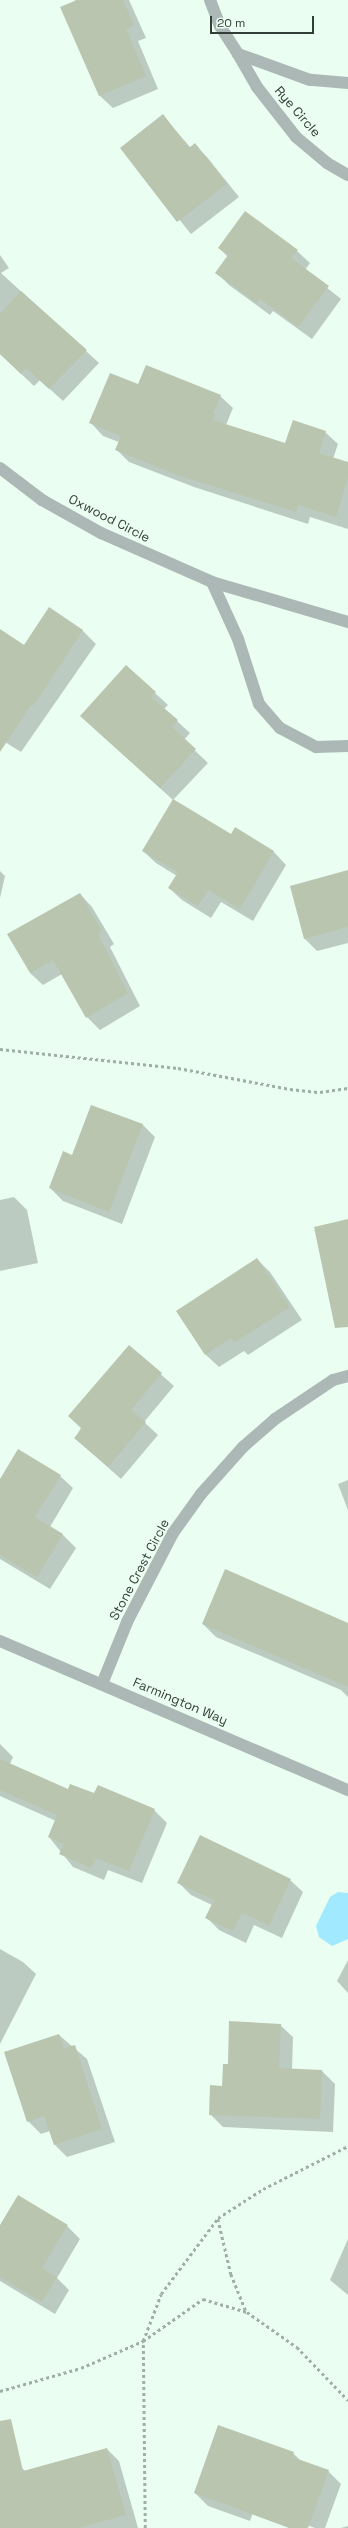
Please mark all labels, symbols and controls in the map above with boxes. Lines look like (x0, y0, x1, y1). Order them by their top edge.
scale bar (212, 8, 316, 34)
text: 20 m (217, 15, 245, 31)
street label: Rye Circle (271, 83, 323, 141)
street label: Oxwood Circle (66, 492, 152, 546)
street label: Stone Crest Circle (107, 1517, 173, 1623)
street label: Farmington Way (130, 1675, 230, 1729)

